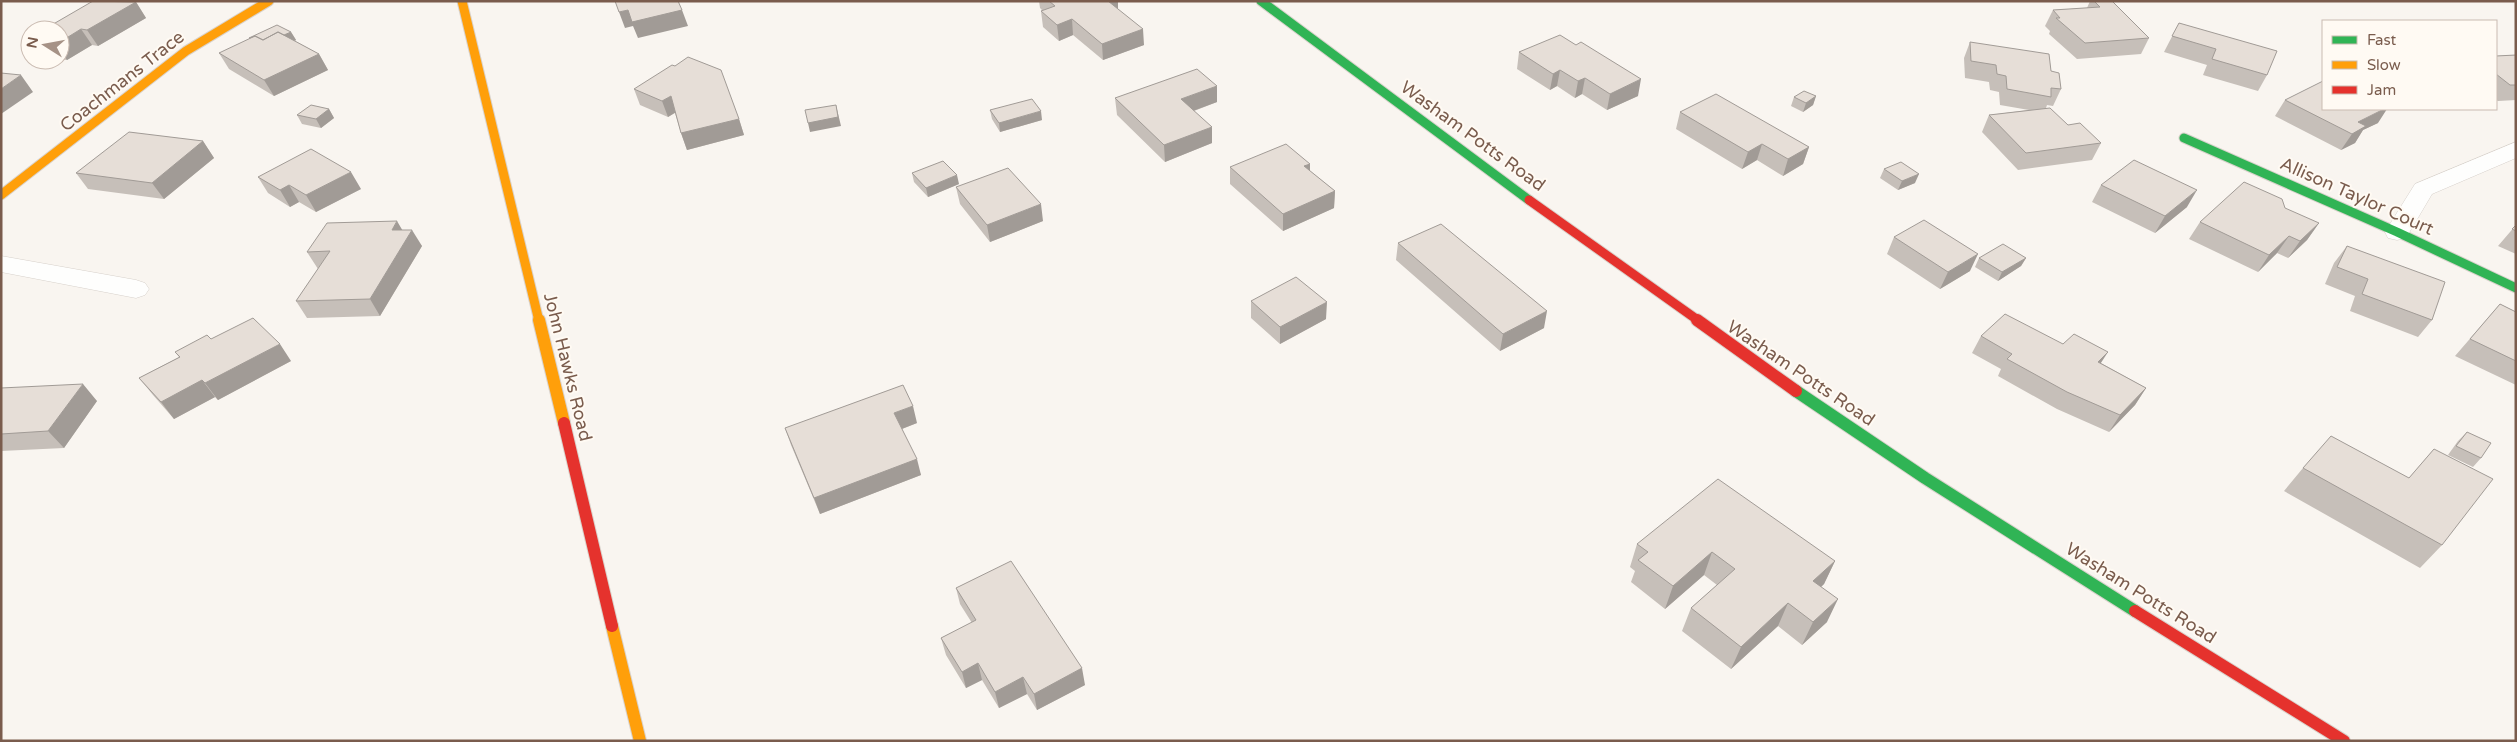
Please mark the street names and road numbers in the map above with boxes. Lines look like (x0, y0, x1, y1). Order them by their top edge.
street label: Coachmans Trace (56, 26, 188, 136)
street label: Washam Potts Road (1396, 76, 1550, 196)
street label: Allison Taylor Court (2277, 152, 2437, 240)
street label: John Hawks Road (539, 291, 597, 443)
street label: Washam Potts Road (1723, 315, 1879, 431)
street label: Washam Potts Road (2062, 538, 2220, 648)

